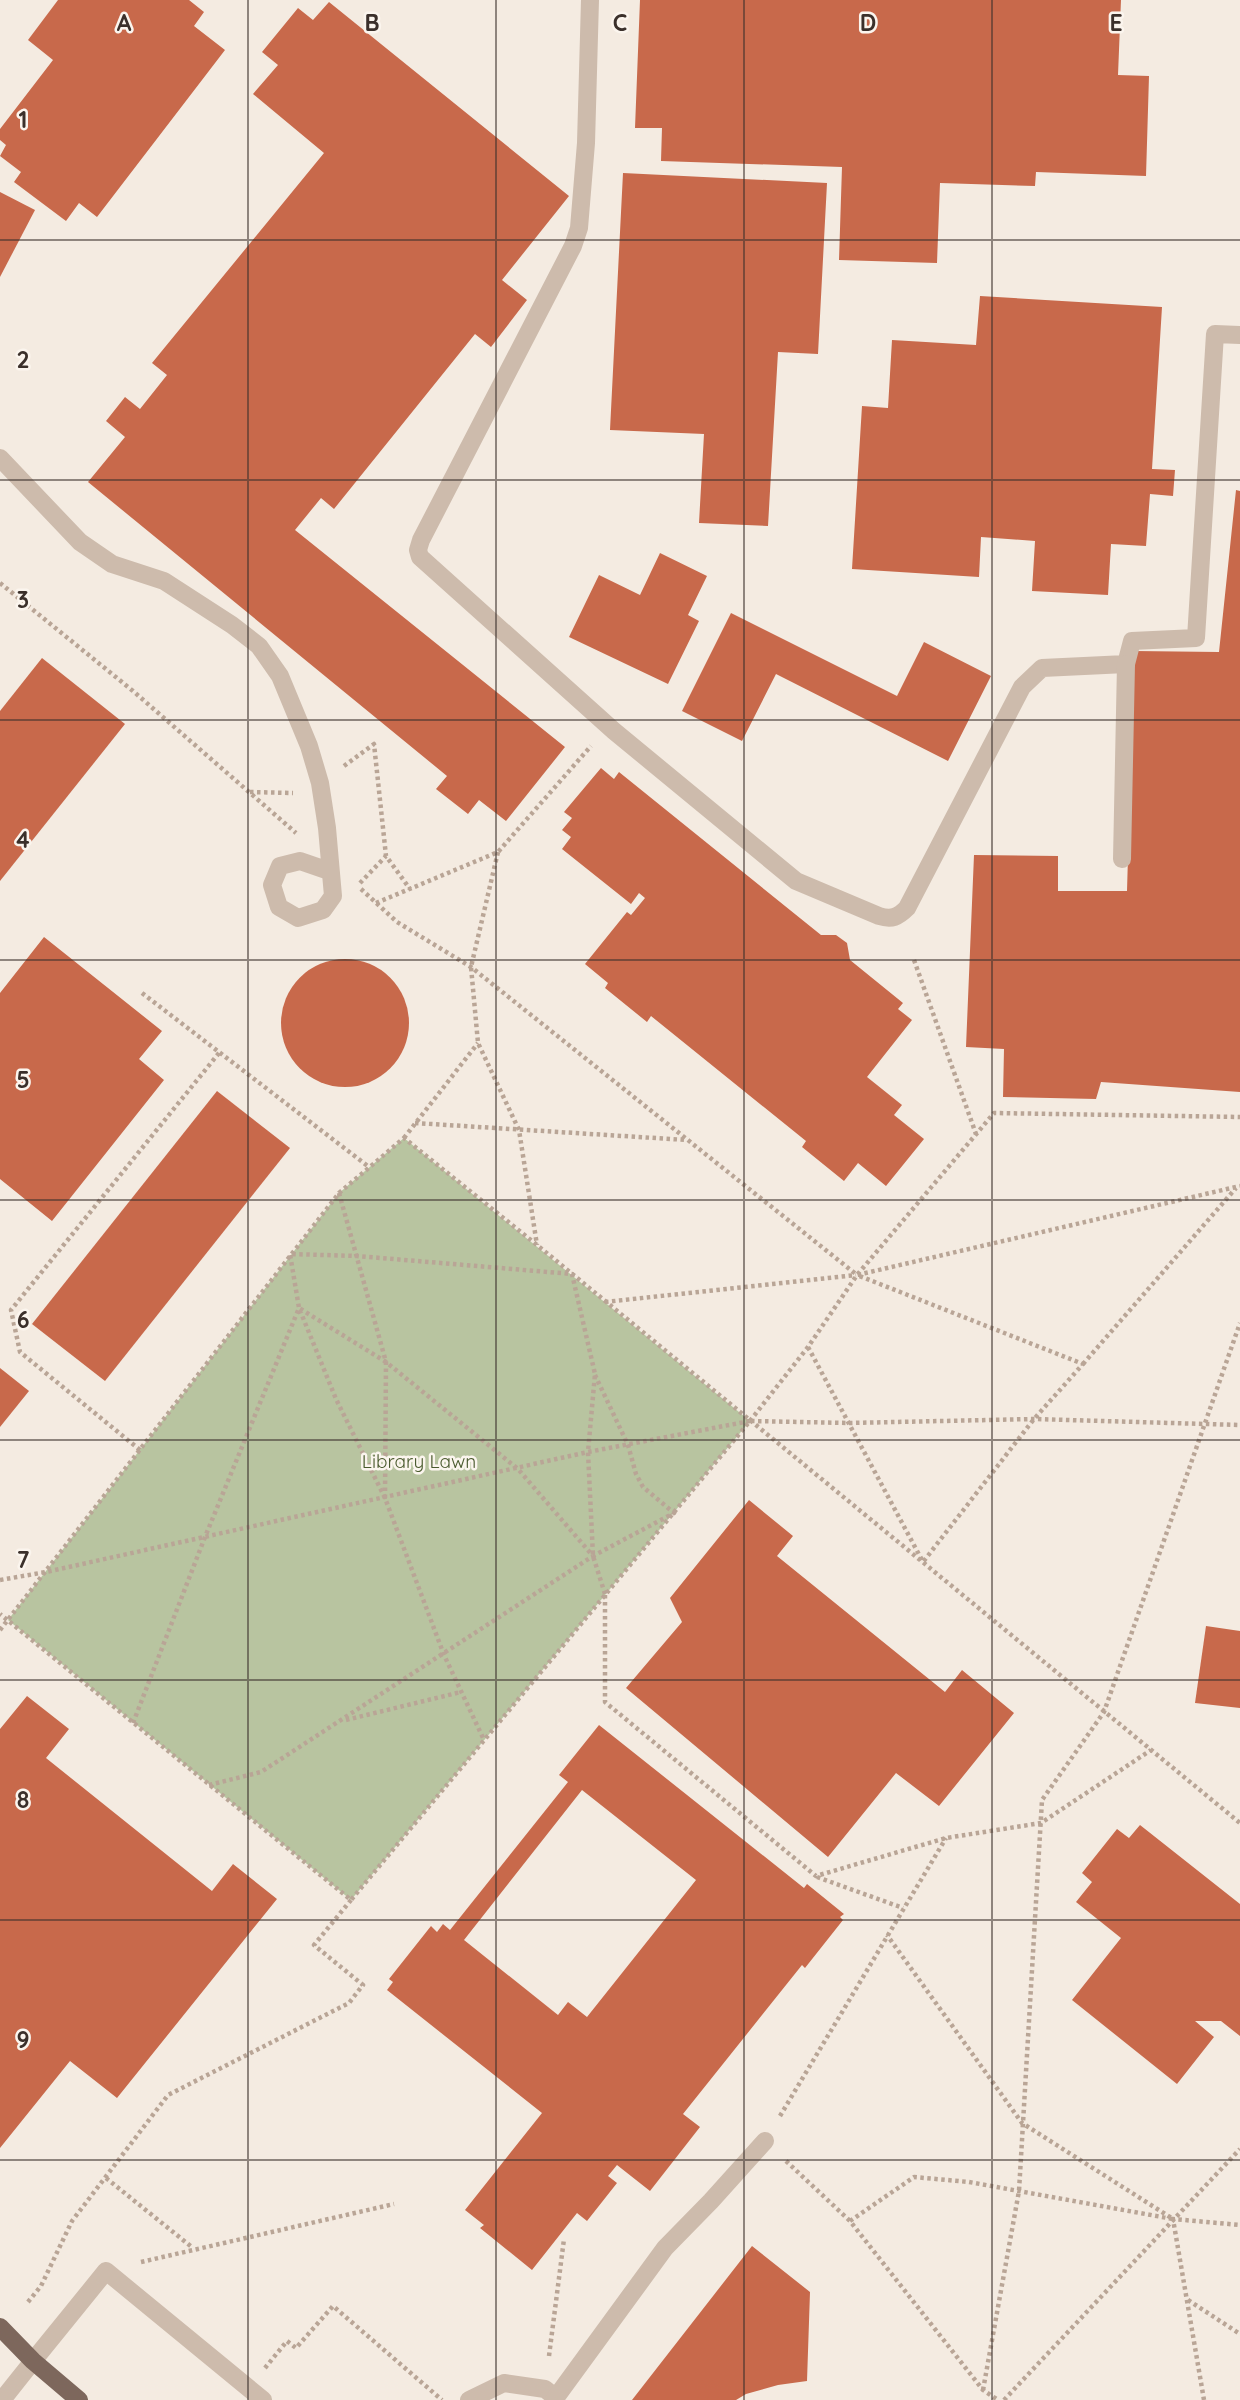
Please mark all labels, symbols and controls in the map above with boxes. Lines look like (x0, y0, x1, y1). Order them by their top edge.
text: A (117, 8, 132, 37)
text: B (364, 8, 380, 37)
text: C (613, 8, 627, 37)
text: D (860, 8, 876, 37)
text: E (1109, 8, 1123, 37)
text: 1 (19, 105, 27, 134)
text: 2 (16, 345, 30, 374)
text: 3 (17, 585, 29, 614)
text: 4 (16, 825, 30, 854)
text: 5 (16, 1065, 30, 1094)
text: 6 (17, 1305, 29, 1334)
park label: Library Lawn (362, 1449, 476, 1473)
text: 7 (17, 1545, 30, 1574)
text: 8 (17, 1785, 29, 1814)
text: 9 (16, 2025, 30, 2054)

